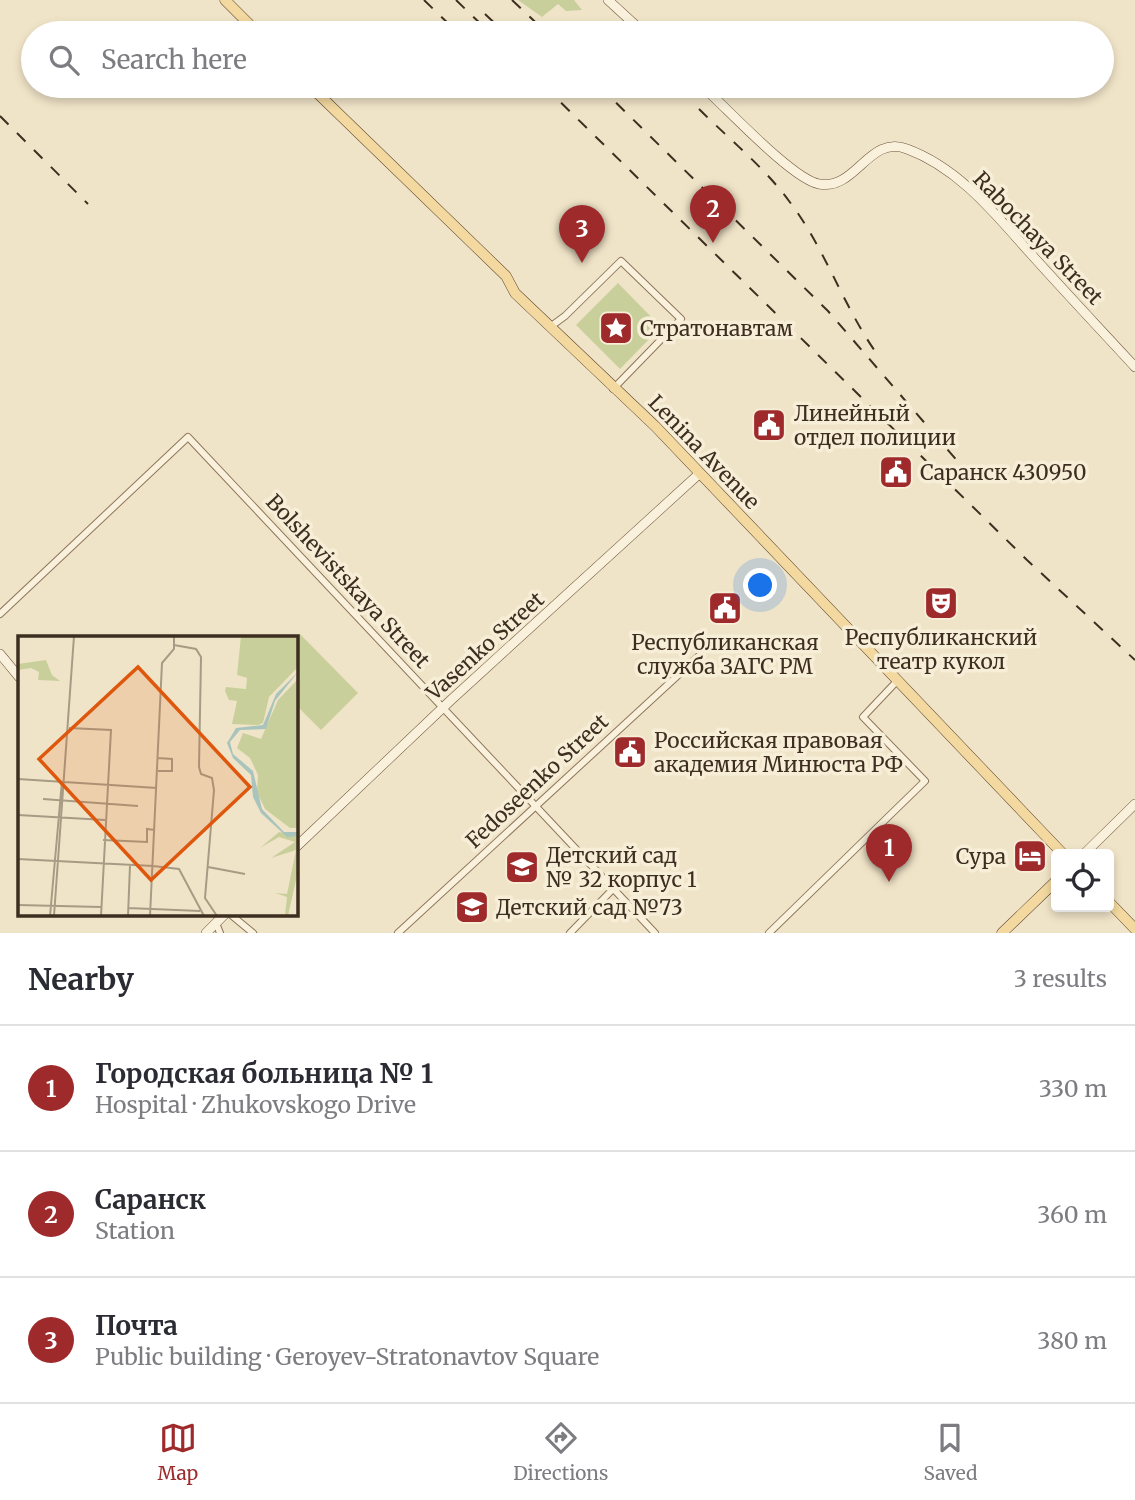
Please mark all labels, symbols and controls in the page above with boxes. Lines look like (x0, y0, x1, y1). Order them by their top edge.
search box (21, 21, 1114, 98)
icon: search (45, 41, 83, 79)
text: Search here (101, 43, 247, 76)
street label: Rabochaya Street (967, 166, 1109, 310)
pin: 2 (690, 185, 736, 243)
pin: 3 (559, 205, 605, 263)
place icon: Стратонавтам (597, 309, 635, 347)
place label: Стратонавтам (640, 315, 793, 342)
street label: Lenina Avenue (643, 389, 765, 515)
place label: Линейный отдел полиции (794, 400, 956, 451)
public building icon: Линейный отдел полиции (750, 406, 788, 444)
public building icon: Саранск 430950 (877, 453, 915, 491)
place label: Саранск 430950 (920, 459, 1086, 486)
street label: Bolshevistskaya Street (260, 488, 436, 674)
your location (743, 568, 777, 602)
theatre icon: Республиканский театр кукол (922, 584, 960, 622)
street label: Vasenko Street (420, 586, 550, 707)
public building icon: Республиканская служба ЗАГС РМ (706, 589, 744, 627)
place label: Республиканский театр кукол (845, 624, 1037, 675)
place label: Республиканская служба ЗАГС РМ (631, 629, 819, 680)
inset map (18, 636, 298, 916)
street label: Fedoseenko Street (460, 708, 614, 854)
place label: Российская правовая академия Минюста РФ (654, 727, 903, 778)
public building icon: Российская правовая академия Минюста РФ (611, 733, 649, 771)
pin: 1 (866, 824, 912, 882)
hotel icon: Сура (1011, 837, 1049, 875)
place label: Детский сад № 32 корпус 1 (546, 842, 697, 893)
place label: Сура (956, 843, 1006, 870)
school or university icon: Детский сад № 32 корпус 1 (503, 848, 541, 886)
map controls (1051, 849, 1114, 912)
button: locate (1051, 849, 1114, 912)
school or university icon: Детский сад №73 (453, 888, 491, 926)
place label: Детский сад №73 (496, 894, 683, 921)
text: Nearby (28, 960, 134, 998)
text: 3 results (1014, 964, 1107, 993)
text: Городская больница № 1 (95, 1057, 433, 1090)
text: 1 (46, 1074, 56, 1103)
text: 330 m (1039, 1074, 1107, 1103)
text: Hospital · Zhukovskogo Drive (95, 1090, 416, 1119)
text: Саранск (95, 1183, 206, 1216)
text: 2 (44, 1200, 58, 1229)
text: 360 m (1037, 1200, 1107, 1229)
text: Station (95, 1216, 175, 1245)
text: Почта (95, 1309, 178, 1342)
text: 3 (44, 1326, 58, 1355)
text: 380 m (1037, 1326, 1107, 1355)
text: Public building · Geroyev-Stratonavtov Square (95, 1342, 599, 1371)
tab: Map (158, 1419, 198, 1485)
tab: Directions (513, 1419, 608, 1485)
tab: Saved (924, 1419, 977, 1485)

